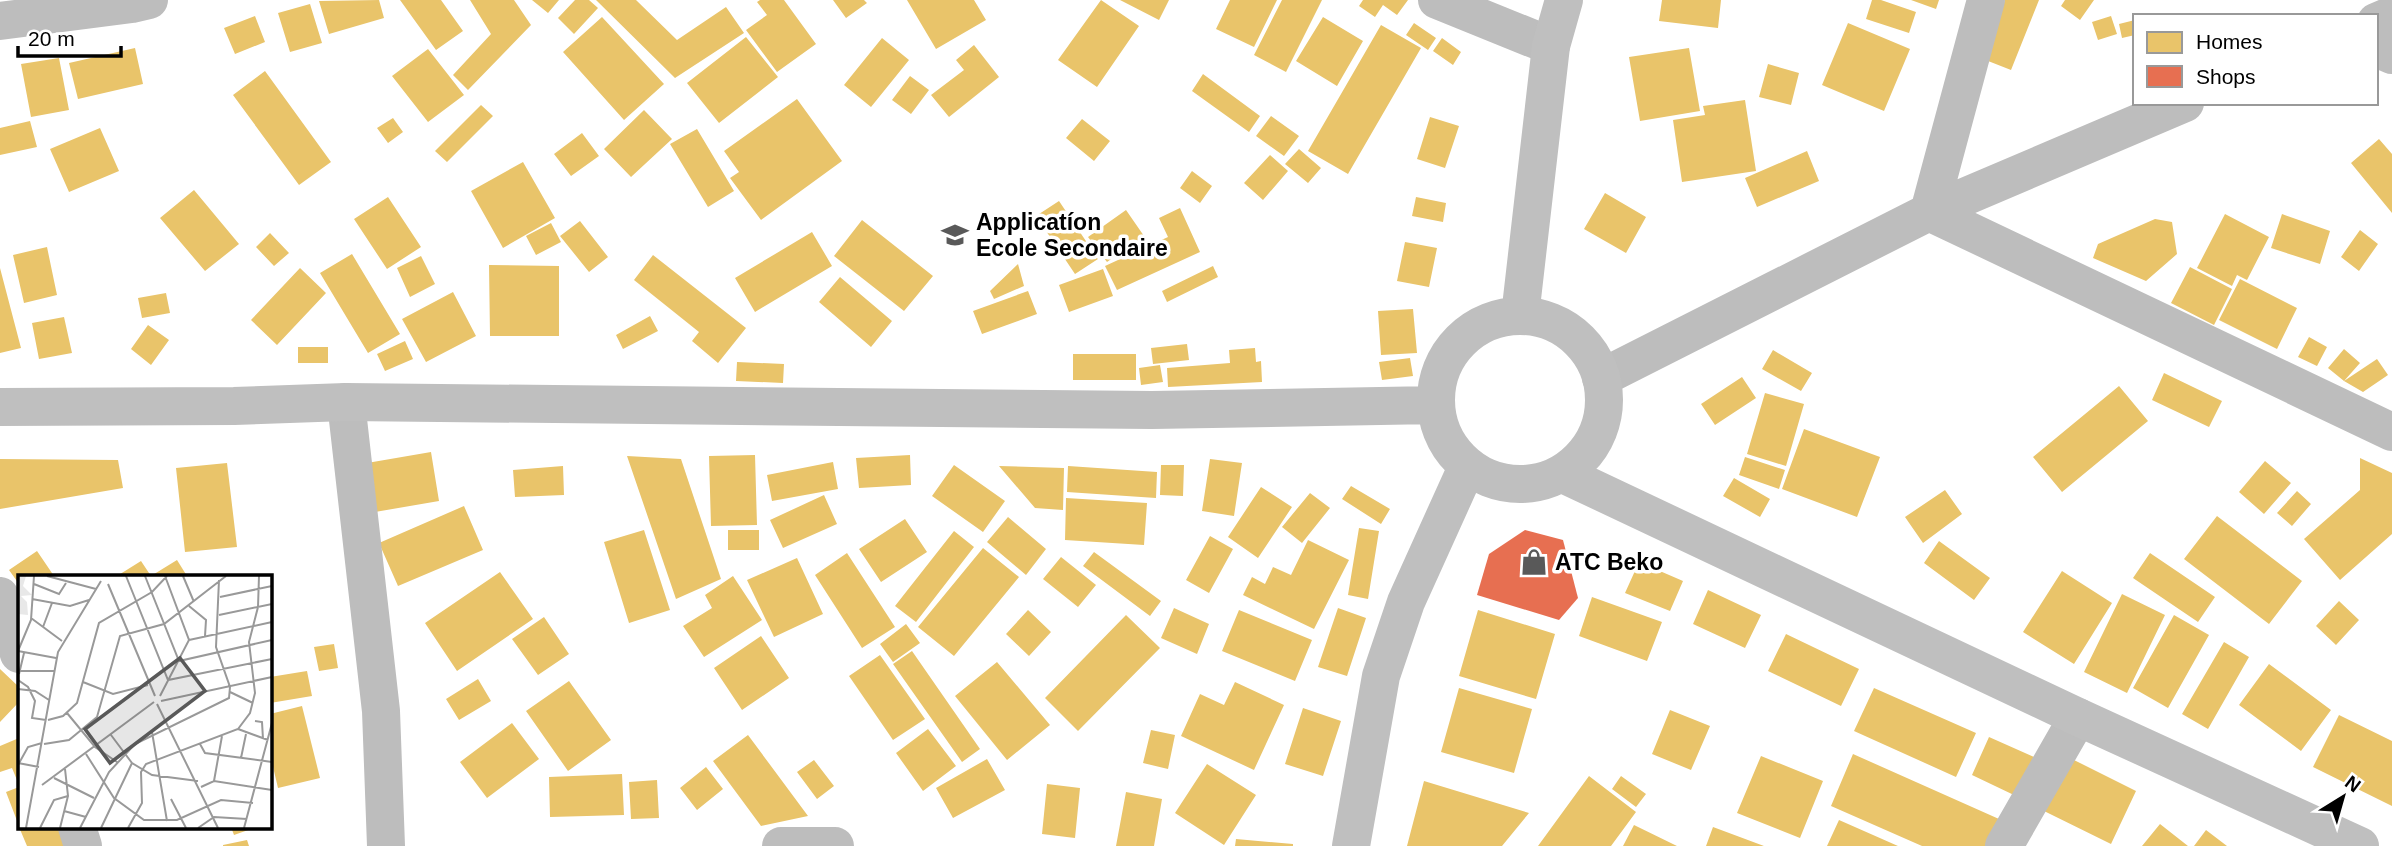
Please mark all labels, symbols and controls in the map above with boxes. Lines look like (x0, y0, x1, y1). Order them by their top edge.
scale bar (18, 14, 121, 58)
legend (2133, 14, 2378, 105)
text: 20 m (28, 27, 75, 50)
text: Homes (2196, 30, 2263, 53)
text: Shops (2196, 65, 2256, 88)
place label: Applicatíon Ecole Secondaire (976, 209, 1168, 261)
school or university icon: Applicatíon Ecole Secondaire (940, 220, 970, 250)
shop icon: ATC Beko (1519, 547, 1549, 577)
place label: ATC Beko (1555, 549, 1663, 575)
inset map (18, 575, 271, 828)
north arrow (2308, 762, 2378, 832)
text: N (2341, 771, 2365, 796)

